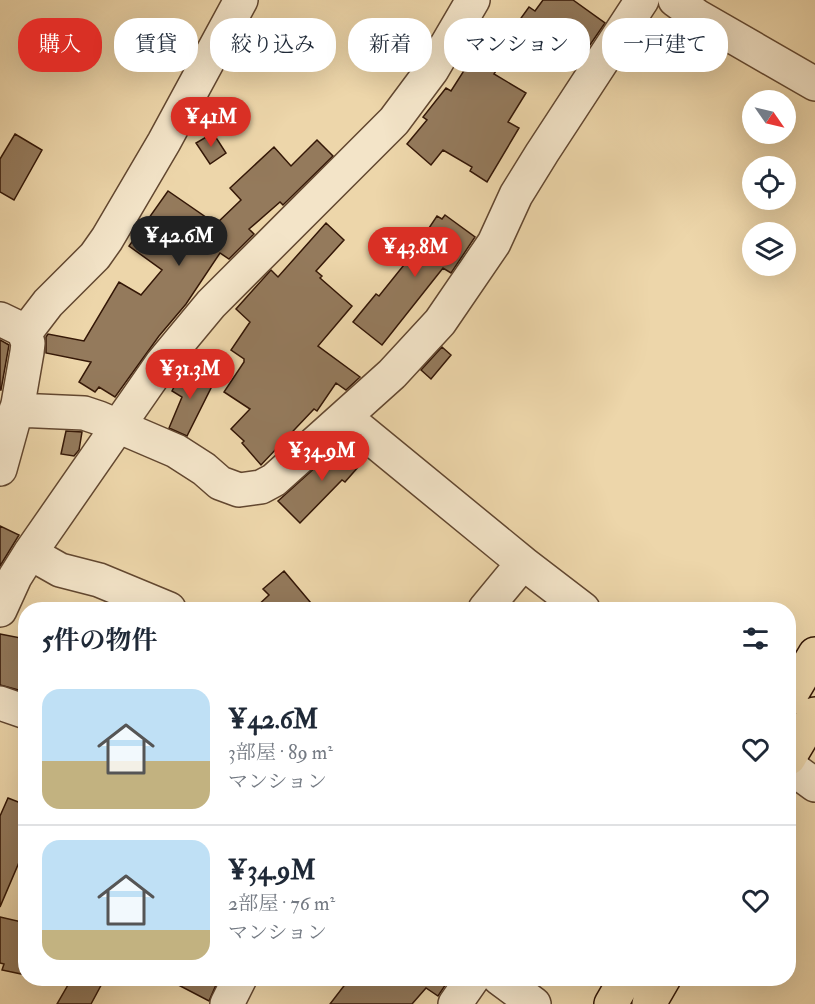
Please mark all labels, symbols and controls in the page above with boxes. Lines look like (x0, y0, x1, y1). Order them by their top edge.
chip: 購入 (18, 18, 102, 72)
chip: 賃貸 (114, 18, 198, 72)
chip: 絞り込み (210, 18, 336, 72)
chip: 新着 (348, 18, 432, 72)
chip: マンション (444, 18, 590, 72)
chip: 一戸建て (602, 18, 728, 72)
north arrow (742, 90, 796, 144)
map controls (742, 90, 796, 276)
pin: ¥41M (175, 97, 247, 148)
text: ¥41M (185, 104, 237, 129)
button: locate (742, 156, 796, 210)
pin: ¥42.6M (130, 216, 228, 267)
button: layers (742, 222, 796, 276)
text: ¥42.6M (144, 223, 214, 248)
pin: ¥43.8M (366, 227, 464, 278)
text: ¥43.8M (382, 234, 448, 259)
pin: ¥31.3M (141, 349, 239, 400)
text: ¥31.3M (160, 356, 220, 381)
pin: ¥34.9M (273, 431, 371, 482)
text: ¥34.9M (288, 438, 356, 463)
icon: filters (739, 622, 772, 655)
text: 5件の物件 (42, 625, 157, 657)
text: ¥42.6M (228, 704, 318, 736)
icon: home (90, 713, 162, 785)
icon: heart (739, 733, 772, 766)
text: 3部屋 · 89 m² (228, 740, 333, 765)
text: マンション (228, 769, 327, 794)
text: ¥34.9M (228, 855, 316, 887)
icon: home (90, 864, 162, 936)
icon: heart (739, 884, 772, 917)
text: 2部屋 · 76 m² (228, 891, 335, 916)
text: マンション (228, 920, 327, 945)

